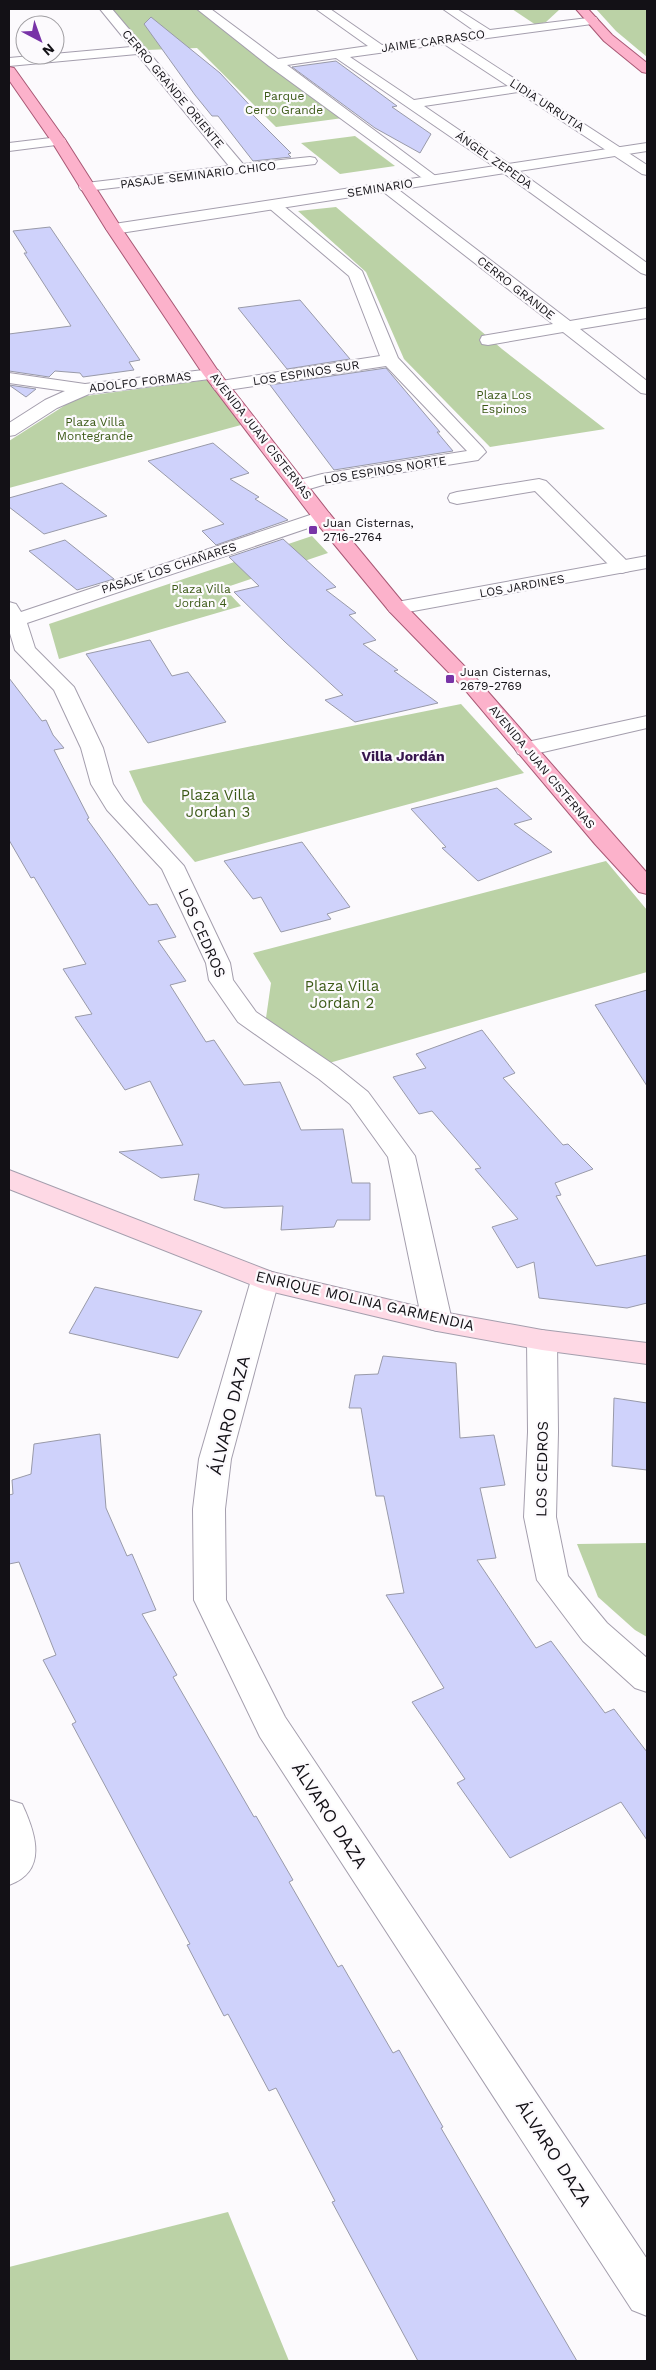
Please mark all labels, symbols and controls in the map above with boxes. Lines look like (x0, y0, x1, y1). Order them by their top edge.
north arrow (15, 15, 65, 65)
street label: CERRO GRANDE ORIENTE (119, 27, 227, 151)
street label: JAIME CARRASCO (380, 27, 486, 55)
text: N (39, 40, 58, 59)
street label: LIDIA URRUTIA (507, 76, 587, 134)
park label: Parque Cerro Grande (245, 89, 323, 117)
street label: ÁNGEL ZEPEDA (453, 128, 535, 192)
street label: PASAJE SEMINARIO CHICO (119, 158, 277, 192)
street label: SEMINARIO (346, 176, 414, 200)
street label: CERRO GRANDE (474, 253, 558, 323)
street label: LOS ESPINOS SUR (252, 358, 360, 388)
street label: ADOLFO FORMAS (88, 369, 192, 395)
street label: AVENIDA JUAN CISTERNAS (207, 370, 315, 502)
park label: Plaza Los Espinos (476, 388, 532, 416)
park label: Plaza Villa Montegrande (57, 415, 133, 443)
street label: LOS ESPINOS NORTE (323, 453, 448, 487)
place label: Juan Cisternas, 2716-2764 (323, 516, 414, 544)
marker: Juan Cisternas, 2716-2764 (307, 524, 319, 536)
street label: PASAJE LOS CHAÑARES (100, 540, 238, 596)
street label: LOS JARDINES (478, 572, 566, 600)
park label: Plaza Villa Jordan 4 (171, 582, 231, 610)
place label: Juan Cisternas, 2679-2769 (460, 665, 551, 693)
marker: Juan Cisternas, 2679-2769 (444, 673, 456, 685)
street label: AVENIDA JUAN CISTERNAS (486, 702, 598, 832)
district label: Villa Jordán (361, 748, 445, 764)
park label: Plaza Villa Jordan 3 (181, 786, 256, 821)
street label: LOS CEDROS (174, 885, 230, 981)
park label: Plaza Villa Jordan 2 (305, 977, 380, 1012)
street label: ENRIQUE MOLINA GARMENDIA (254, 1267, 476, 1335)
street label: ÁLVARO DAZA (204, 1353, 254, 1477)
street label: LOS CEDROS (532, 1421, 552, 1517)
street label: ÁLVARO DAZA (288, 1758, 372, 1872)
street label: ÁLVARO DAZA (512, 2096, 596, 2210)

